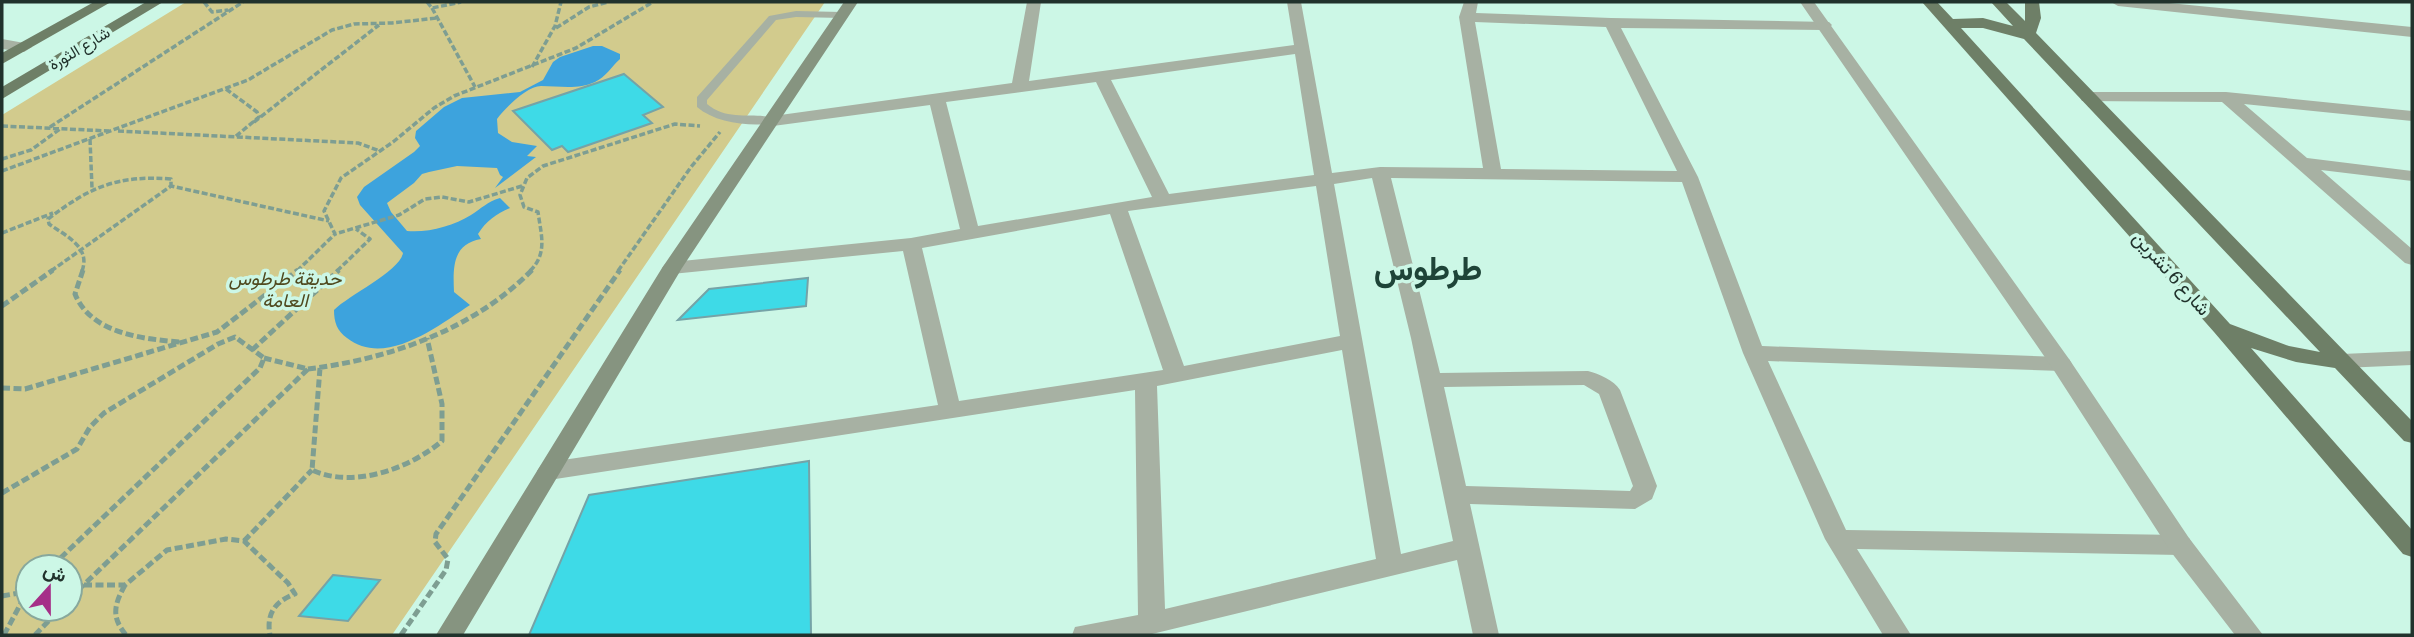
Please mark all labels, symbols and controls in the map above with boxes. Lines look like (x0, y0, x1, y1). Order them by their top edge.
street label: شارع الثورة (43, 19, 114, 76)
street label: شارع 6 تشرين (2127, 224, 2218, 321)
district label: طرطوس (1374, 241, 1482, 290)
park label: حديقة طرطوس العامة (228, 263, 343, 313)
north arrow (14, 553, 84, 623)
text: ش (40, 554, 71, 588)

